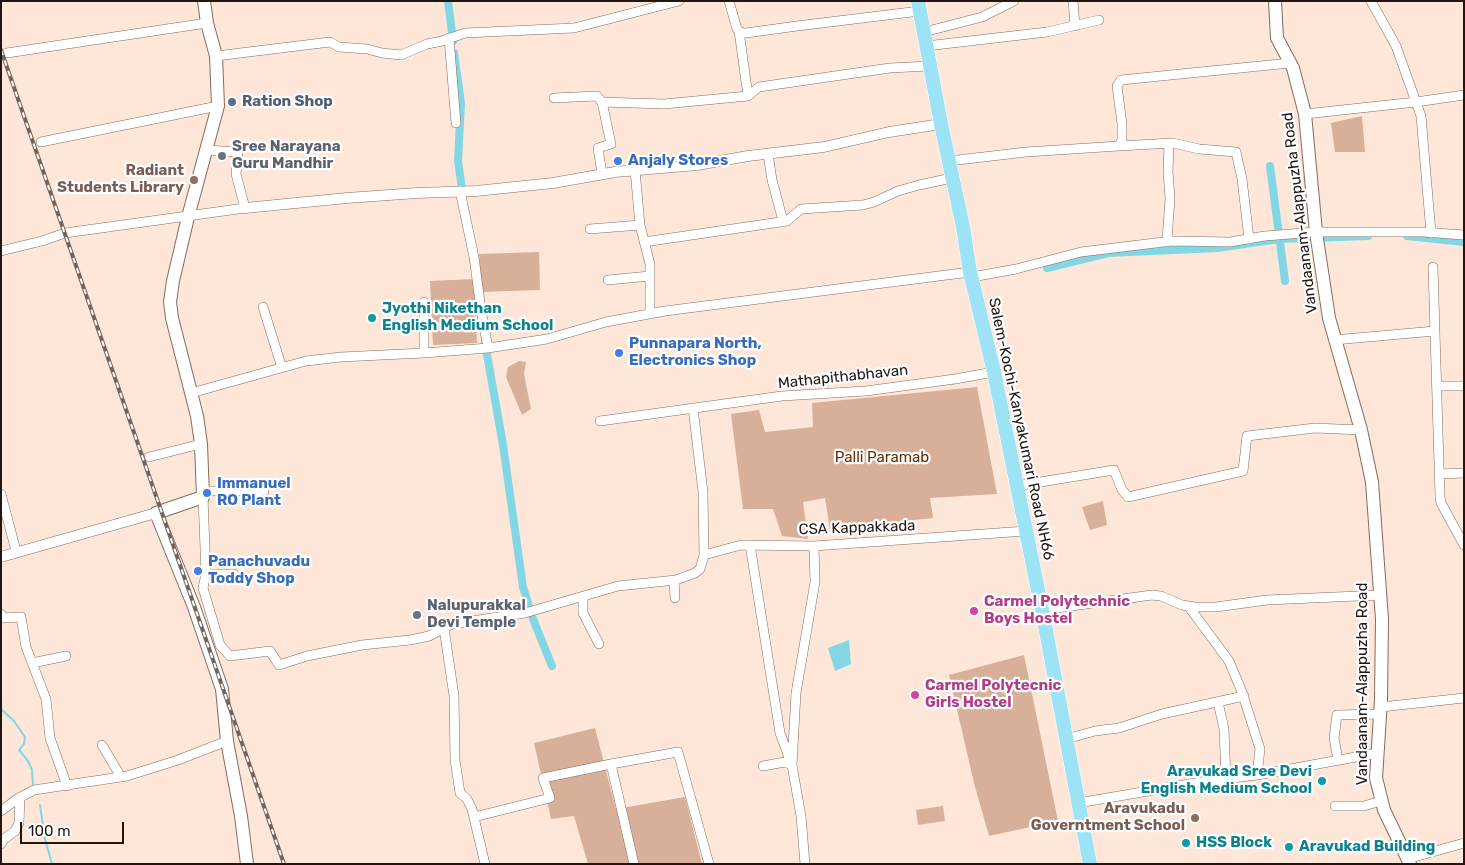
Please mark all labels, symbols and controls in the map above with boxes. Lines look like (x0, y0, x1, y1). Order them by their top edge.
place label: Ration Shop (242, 93, 333, 111)
marker: Ration Shop (226, 96, 238, 108)
street label: Vandaanam-Alappuzha Road (1279, 111, 1321, 315)
place label: Sree Narayana Guru Mandhir (232, 138, 341, 173)
marker: Sree Narayana Guru Mandhir (216, 150, 228, 162)
place label: Anjaly Stores (628, 152, 728, 170)
marker: Anjaly Stores (612, 155, 624, 167)
place label: Radiant Students Library (57, 162, 184, 197)
marker: Radiant Students Library (188, 174, 200, 186)
street label: Salem-Kochi-Kanyakumari Road NH66 (984, 296, 1058, 562)
place label: Jyothi Nikethan English Medium School (382, 300, 553, 335)
marker: Jyothi Nikethan English Medium School (366, 312, 378, 324)
place label: Punnapara North, Electronics Shop (629, 335, 762, 370)
marker: Punnapara North, Electronics Shop (613, 347, 625, 359)
street label: Mathapithabhavan (777, 361, 909, 393)
park label: Palli Paramab (835, 449, 929, 467)
place label: Immanuel RO Plant (217, 475, 291, 510)
marker: Immanuel RO Plant (201, 487, 213, 499)
street label: CSA Kappakkada (798, 517, 916, 539)
place label: Panachuvadu Toddy Shop (208, 553, 310, 588)
marker: Panachuvadu Toddy Shop (192, 565, 204, 577)
street label: Vandaanam-Alappuzha Road (1354, 583, 1372, 785)
place label: Carmel Polytechnic Boys Hostel (984, 593, 1130, 628)
place label: Nalupurakkal Devi Temple (427, 597, 526, 632)
marker: Carmel Polytechnic Boys Hostel (968, 605, 980, 617)
marker: Nalupurakkal Devi Temple (411, 609, 423, 621)
place label: Carmel Polytecnic Girls Hostel (925, 677, 1061, 712)
marker: Carmel Polytecnic Girls Hostel (909, 689, 921, 701)
place label: Aravukad Sree Devi English Medium School (1141, 763, 1312, 798)
marker: Aravukad Sree Devi English Medium School (1316, 775, 1328, 787)
place label: Aravukadu Governtment School (1031, 800, 1185, 835)
scale bar (22, 812, 126, 844)
marker: Aravukadu Governtment School (1189, 812, 1201, 824)
text: 100 m (28, 822, 70, 840)
place label: HSS Block (1196, 834, 1272, 852)
marker: HSS Block (1180, 837, 1192, 849)
place label: Aravukad Building (1299, 838, 1435, 856)
marker: Aravukad Building (1283, 841, 1295, 853)

